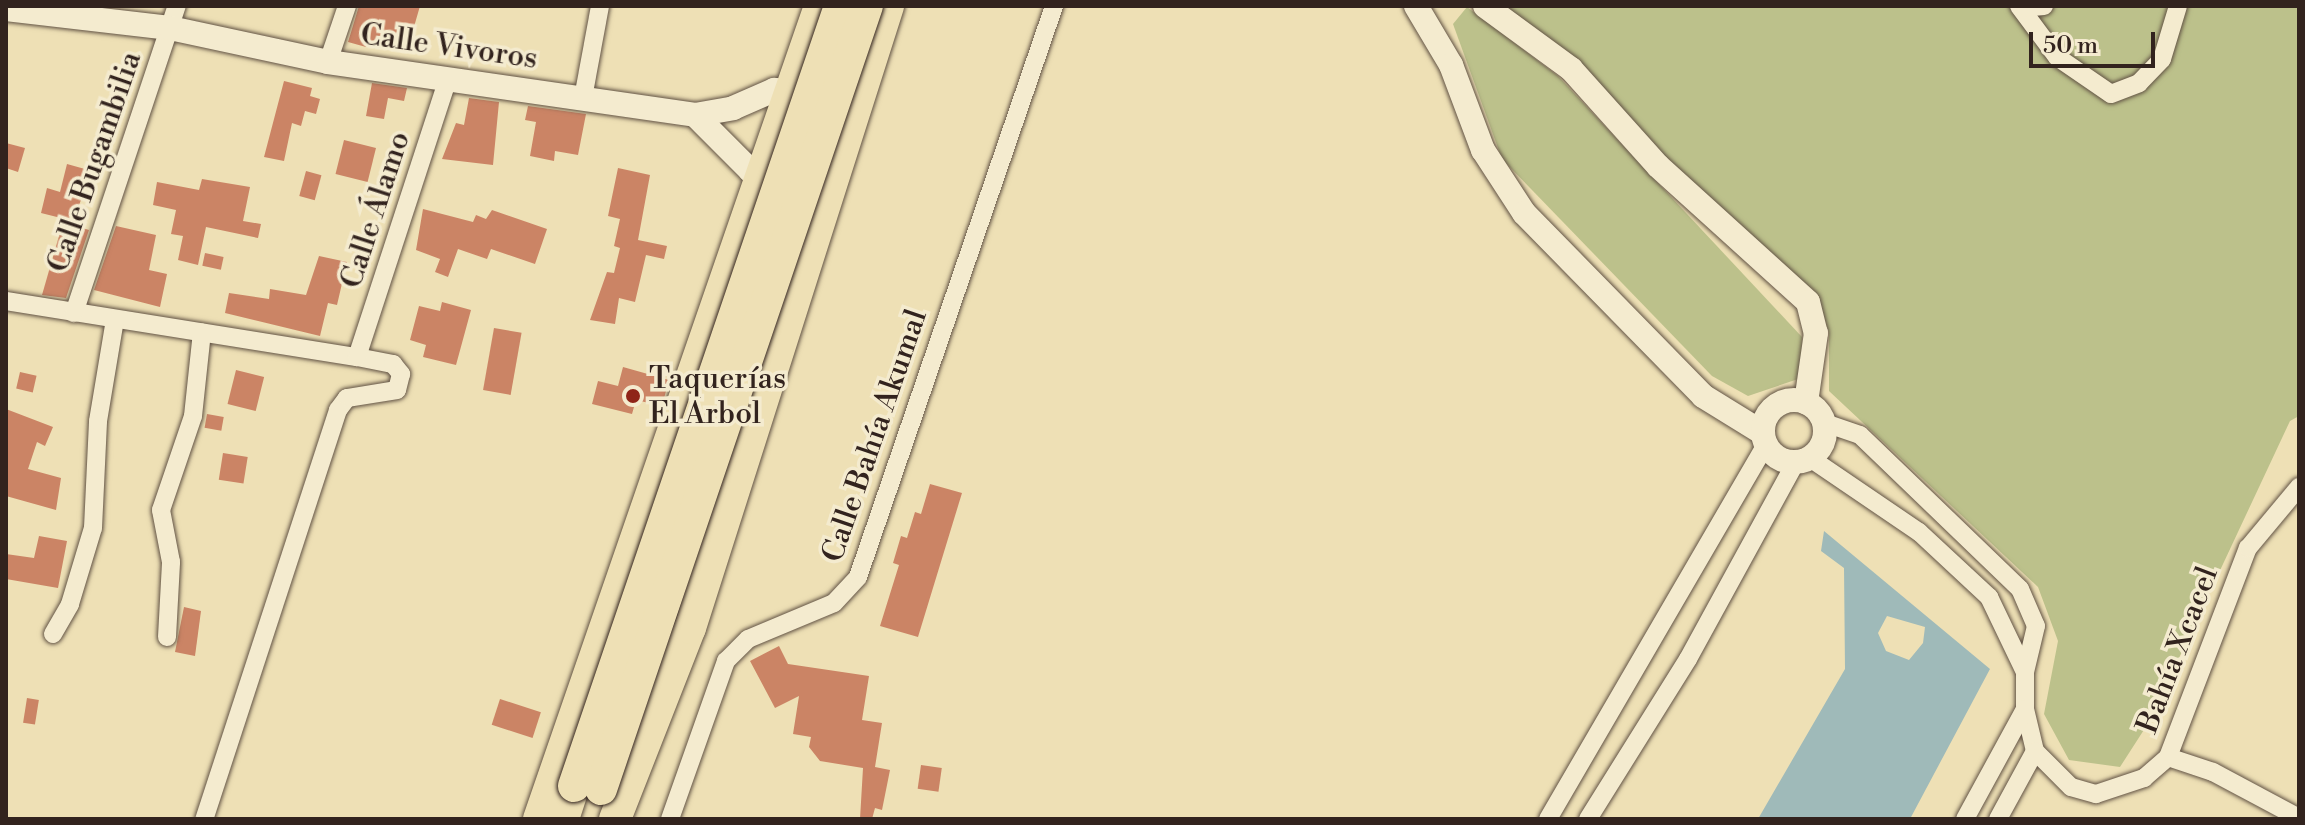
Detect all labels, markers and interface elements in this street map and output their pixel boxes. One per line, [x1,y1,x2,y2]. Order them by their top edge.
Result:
scale bar [2033,16,2159,66]
street label: Calle Vivoros [358,17,540,77]
text: 50 m [2043,31,2098,61]
street label: Calle Bugambilia [40,47,150,277]
street label: Calle Álamo [334,127,418,293]
street label: Calle Bahía Akumal [815,305,935,567]
place label: Taquerías El Arbol [649,361,786,432]
marker: Taquerías El Arbol [624,387,642,405]
street label: Bahía Xcacel [2130,562,2226,738]

